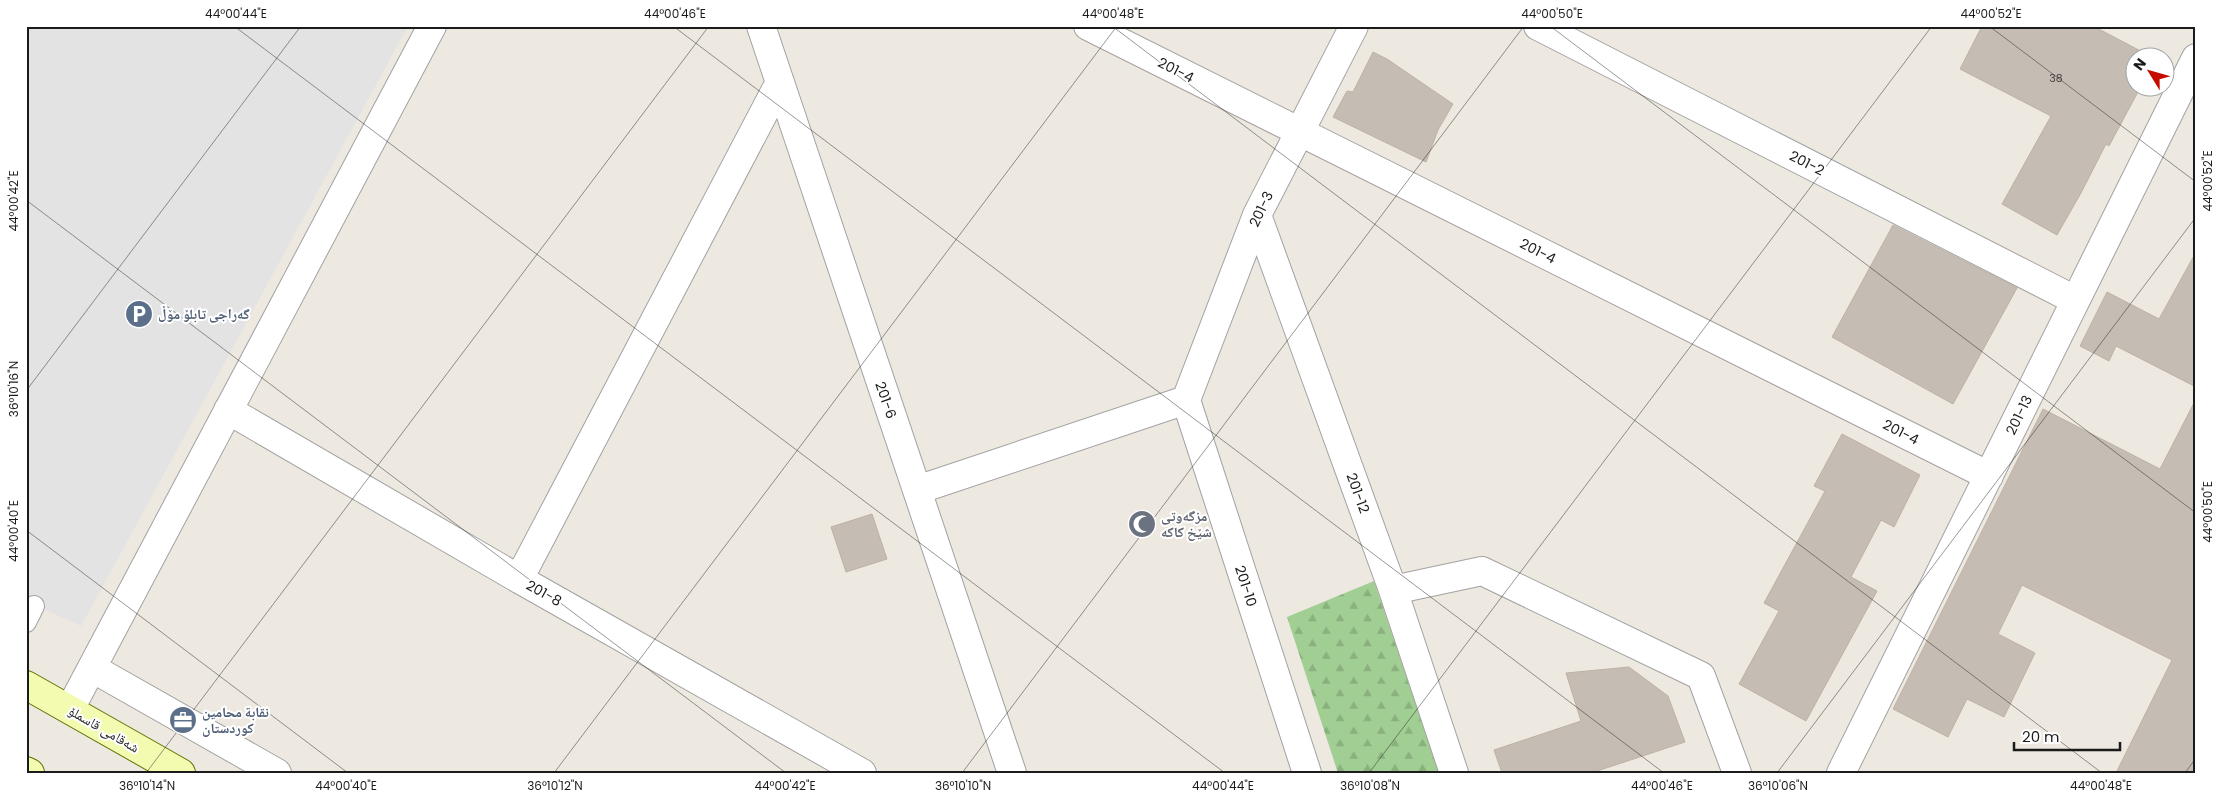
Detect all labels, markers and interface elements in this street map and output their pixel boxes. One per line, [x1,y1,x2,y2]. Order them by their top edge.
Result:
text: 44°00'44"E [205,5,267,22]
text: 44°00'46"E [644,5,706,22]
text: 44°00'48"E [1082,5,1144,22]
text: 44°00'50"E [1521,5,1583,22]
text: 44°00'52"E [1960,5,2022,22]
north arrow [2124,48,2174,98]
street label: 201-4 [1155,52,1198,88]
text: N [2128,54,2151,74]
house number: 38 [2049,70,2063,86]
street label: 201-2 [1786,146,1828,180]
text: 44°00'52"E [2199,150,2216,212]
text: 44°00'42"E [5,170,22,232]
street label: 201-3 [1244,188,1278,230]
street label: 201-4 [1517,233,1560,269]
parking icon: گەراجی تابلۆ مۆڵ [124,299,154,329]
place label: گەراجی تابلۆ مۆڵ [158,304,250,324]
text: 36°10'16"N [5,361,22,417]
street label: 201-6 [870,379,902,421]
street label: 201-13 [2001,392,2037,438]
street label: 201-4 [1880,414,1923,450]
street label: 201-12 [1341,470,1375,516]
text: 44°00'50"E [2199,481,2216,543]
text: 44°00'40"E [5,500,22,562]
place label: مزگه‌وتی شێخ كاكه [1161,506,1212,542]
mosque icon: مزگه‌وتی شێخ كاكه [1127,509,1157,539]
street label: 201-10 [1230,563,1262,609]
street label: 201-8 [523,575,566,611]
street label: شەقامی قاسملۆ [65,701,143,757]
place label: نقابة محامين كوردستان [202,702,269,738]
office icon: نقابة محامين كوردستان [168,705,198,735]
scale bar [2014,719,2121,751]
text: 20 m [2022,726,2060,747]
text: 36°10'14"N [119,777,175,794]
text: 44°00'40"E [315,777,377,794]
text: 36°10'12"N [527,777,583,794]
text: 44°00'42"E [754,777,816,794]
text: 36°10'10"N [935,777,991,794]
text: 44°00'44"E [1192,777,1254,794]
text: 36°10'08"N [1340,777,1400,794]
text: 44°00'46"E [1631,777,1693,794]
text: 36°10'06"N [1748,777,1808,794]
text: 44°00'48"E [2070,777,2132,794]

